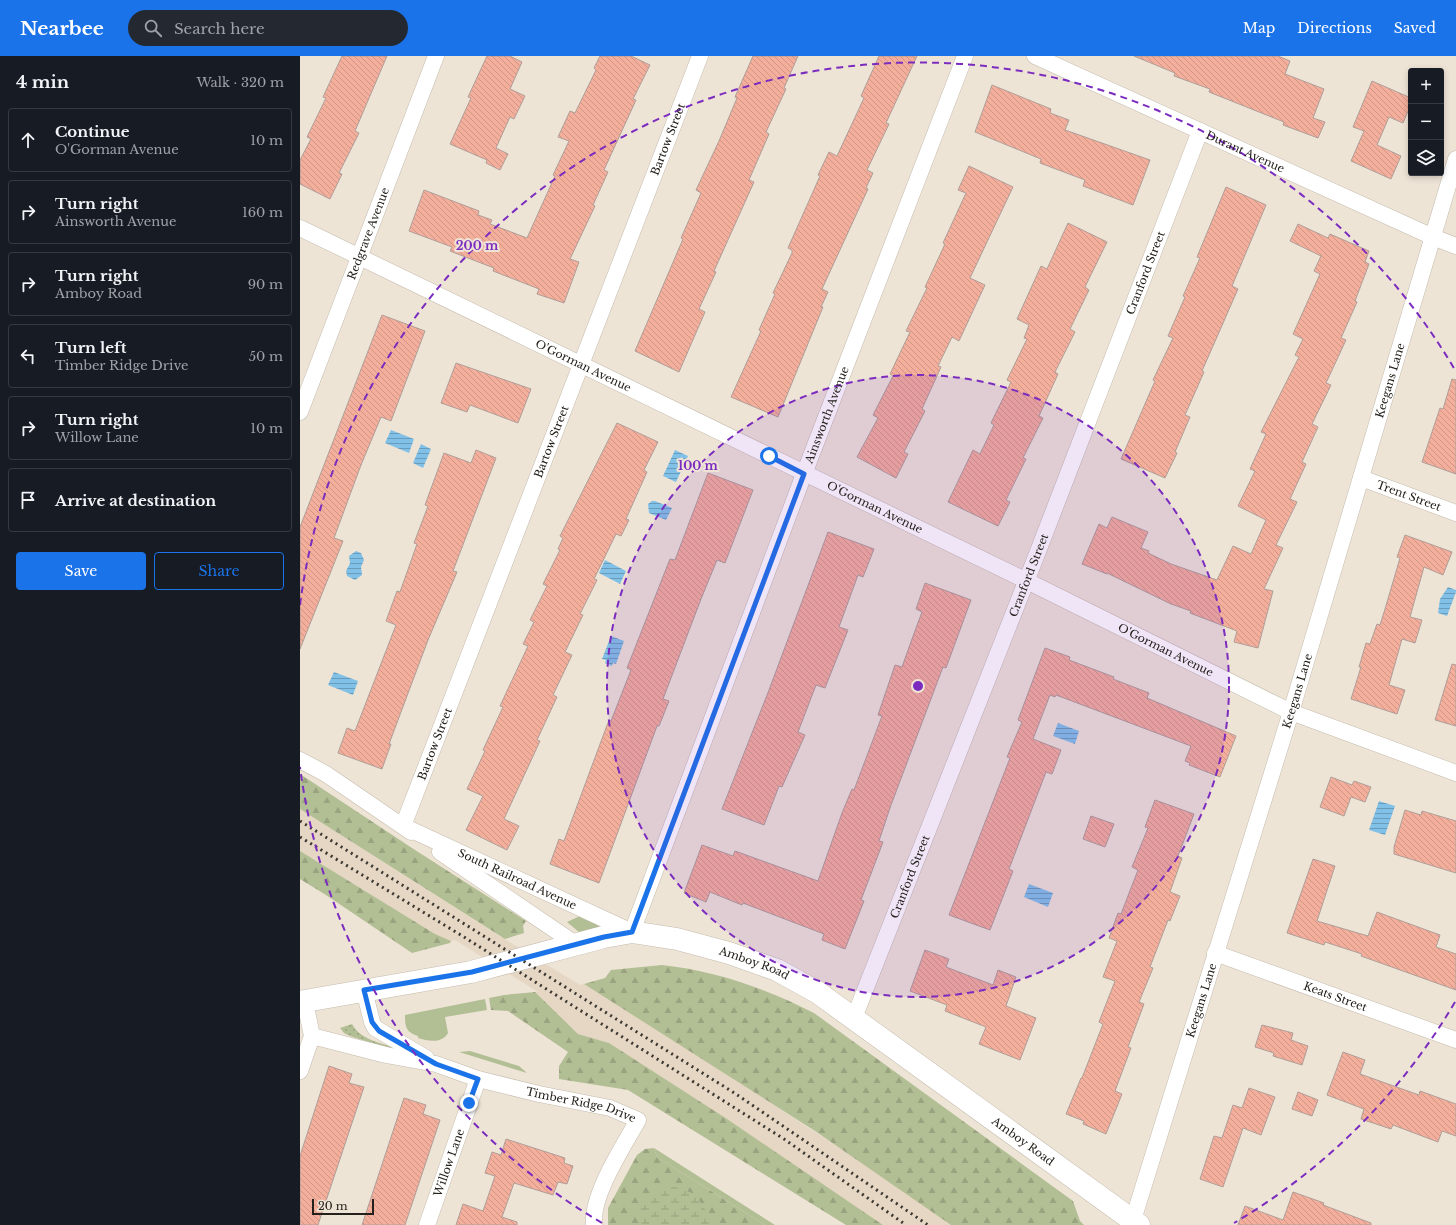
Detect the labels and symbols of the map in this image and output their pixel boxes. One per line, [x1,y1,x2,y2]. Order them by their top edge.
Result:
street label: Bartow Street [648,100,688,177]
street label: Durant Avenue [1204,128,1287,176]
street label: Redgrave Avenue [344,186,392,282]
street label: Cranford Street [1123,228,1168,317]
text: 200 m [456,238,499,253]
street label: O'Gorman Avenue [533,336,634,395]
street label: Keegans Lane [1372,341,1408,420]
street label: Ainsworth Avenue [801,364,852,466]
street label: Bartow Street [531,403,572,480]
route start [760,447,778,465]
text: 100 m [678,458,719,473]
street label: Trent Street [1375,477,1444,514]
street label: O'Gorman Avenue [825,478,925,536]
street label: Cranford Street [1006,531,1052,619]
street label: O'Gorman Avenue [1116,620,1216,679]
street label: Keegans Lane [1279,652,1315,730]
centre of rings [911,679,925,693]
street label: Bartow Street [414,705,455,782]
street label: Cranford Street [887,832,933,920]
street label: South Railroad Avenue [456,845,579,912]
street label: Amboy Road [717,943,792,983]
street label: Keegans Lane [1183,961,1219,1039]
street label: Keats Street [1302,979,1370,1015]
street label: Timber Ridge Drive [525,1084,638,1125]
route end [460,1094,478,1112]
street label: Amboy Road [988,1113,1058,1169]
street label: Willow Lane [430,1127,467,1199]
scale bar [312,1197,374,1216]

